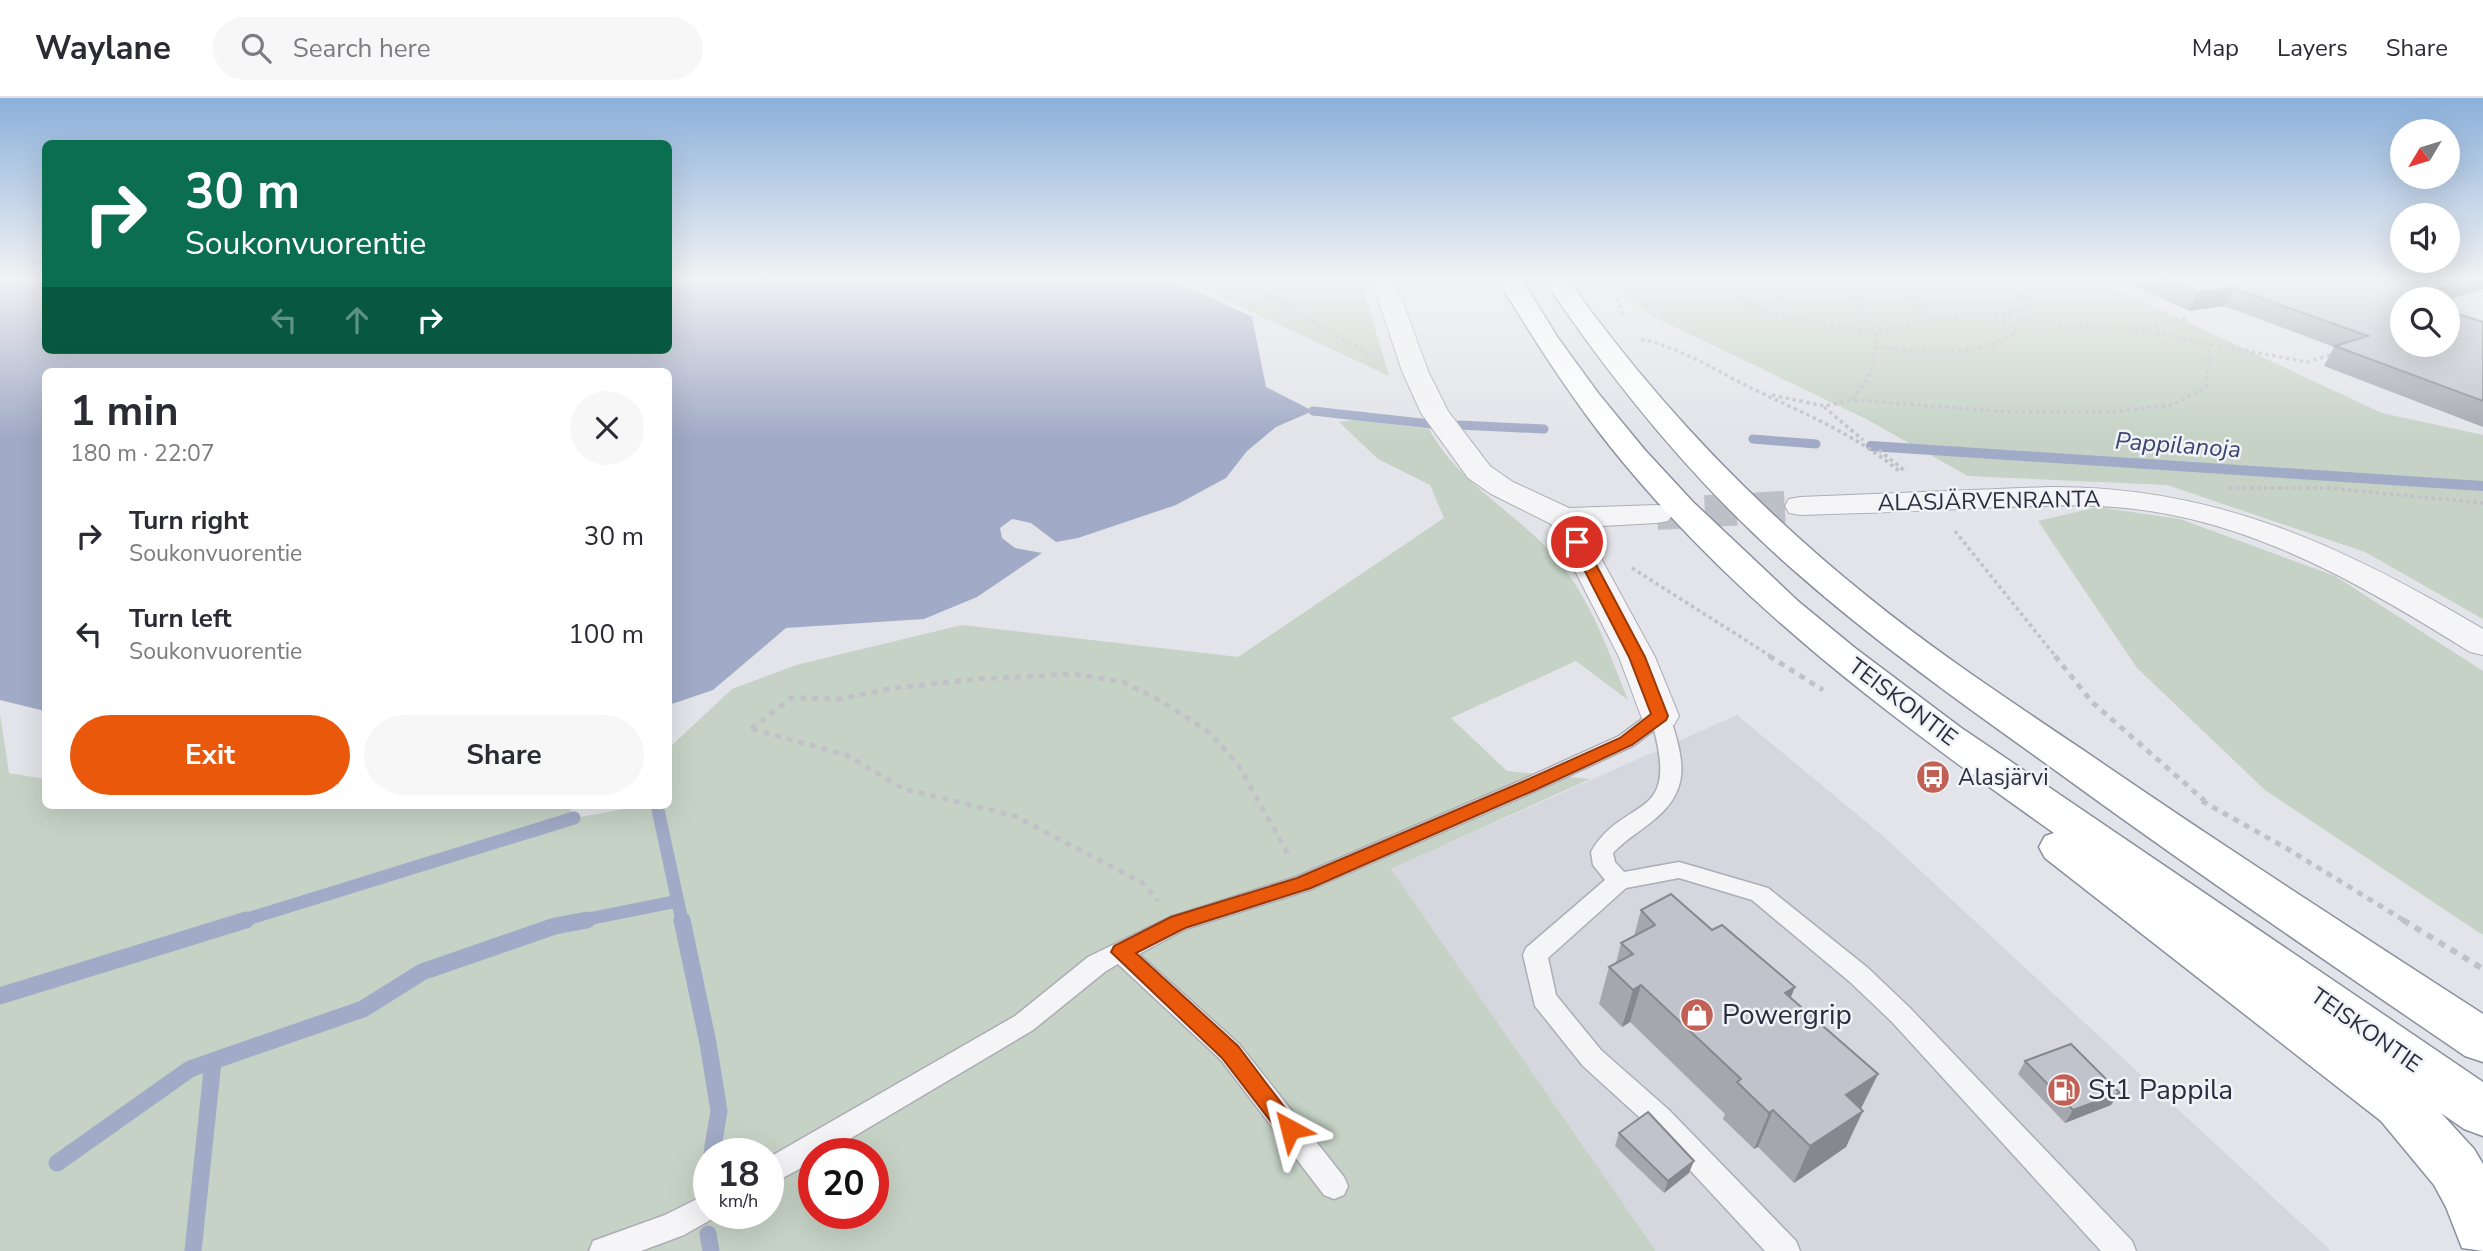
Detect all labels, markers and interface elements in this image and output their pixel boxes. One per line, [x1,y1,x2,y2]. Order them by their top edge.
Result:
search box [213,17,703,80]
text: Waylane [35,26,171,71]
icon: search [237,29,275,67]
text: Search here [293,31,431,66]
text: Map [2192,32,2239,64]
text: Layers [2277,32,2348,64]
text: Share [2386,32,2448,64]
north arrow [2390,119,2460,189]
map controls [2390,119,2460,357]
text: 30 m [185,158,300,225]
icon: right [70,168,161,259]
button: sound [2390,203,2460,273]
text: Soukonvuorentie [185,222,426,265]
button: search [2390,287,2460,357]
icon: left [265,301,303,339]
icon: ahead [338,301,376,339]
icon: right [411,301,449,339]
text: 1 min [70,383,179,440]
button: close [570,391,644,465]
water label: Pappilanoja [2114,425,2242,465]
text: 180 m · 22:07 [70,438,215,469]
street label: ALASJÄRVENRANTA [1877,484,2101,518]
text: Turn right [129,503,248,538]
pin [1547,512,1607,572]
icon: right [70,517,108,555]
text: 30 m [584,519,644,554]
icon: arrive [1558,523,1596,561]
text: Soukonvuorentie [129,538,302,569]
text: Turn left [129,601,232,636]
icon: left [70,615,108,653]
text: 100 m [568,617,644,652]
text: Soukonvuorentie [129,636,302,667]
street label: TEISKONTIE [1842,651,1964,753]
button: Exit [70,715,350,795]
button: Share [364,715,644,795]
bus stop icon: Alasjärvi [1914,758,1952,796]
place label: Alasjärvi [1958,762,2049,793]
street label: TEISKONTIE [2304,980,2428,1080]
shop icon: Powergrip [1678,996,1716,1034]
place label: Powergrip [1722,996,1852,1034]
fuel station icon: St1 Pappila [2045,1071,2083,1109]
place label: St1 Pappila [2088,1071,2233,1109]
position arrow [1253,1092,1327,1166]
speed limit sign: 20 [798,1138,889,1229]
text: 18 [717,1151,760,1198]
text: km/h [719,1189,758,1213]

